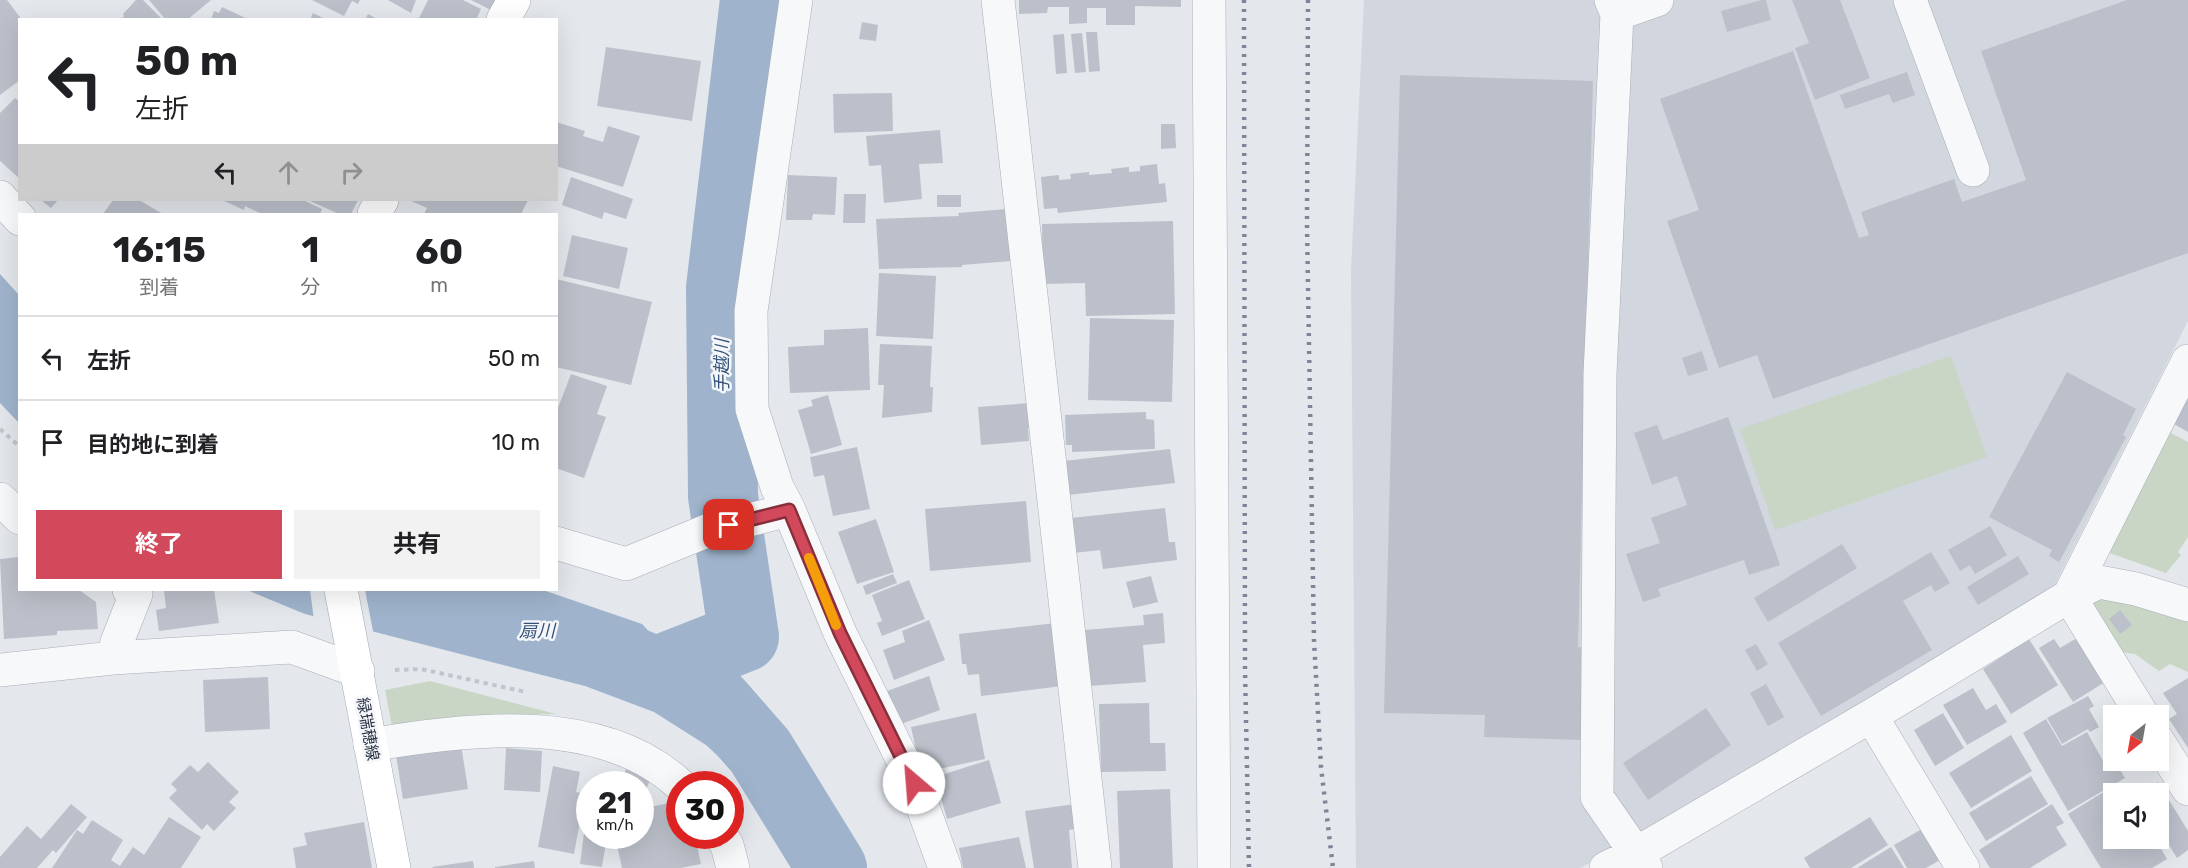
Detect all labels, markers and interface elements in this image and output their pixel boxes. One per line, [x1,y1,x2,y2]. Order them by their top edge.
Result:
text: 50 m [135,36,238,86]
icon: left [36,42,114,120]
text: 左折 [135,93,189,125]
icon: left [209,156,242,189]
icon: ahead [272,156,305,189]
icon: right [335,156,368,189]
text: 16:15 [113,228,206,271]
text: 1 [302,228,319,271]
text: 60 [415,230,463,273]
text: m [430,273,448,297]
text: 到着 [139,275,179,299]
text: 分 [301,275,321,299]
water label: 手越川 [711,337,733,393]
icon: left [36,342,69,375]
text: 50 m [488,345,540,372]
text: 左折 [87,347,131,374]
icon: arrive [36,426,69,459]
text: 10 m [492,429,540,456]
text: 目的地に到着 [87,431,219,458]
pin [703,499,754,550]
icon: arrive [712,508,745,541]
button: 終了 [36,510,282,579]
button: 共有 [294,510,540,579]
water label: 扇川 [519,620,557,642]
street label: 緑瑞穂線 [353,696,383,762]
north arrow [2103,705,2169,771]
map controls [2103,705,2169,849]
position arrow [882,751,946,815]
speed limit sign: 30 [666,771,744,849]
button: sound [2103,783,2169,849]
text: 21 [598,785,632,821]
text: km/h [596,816,634,834]

